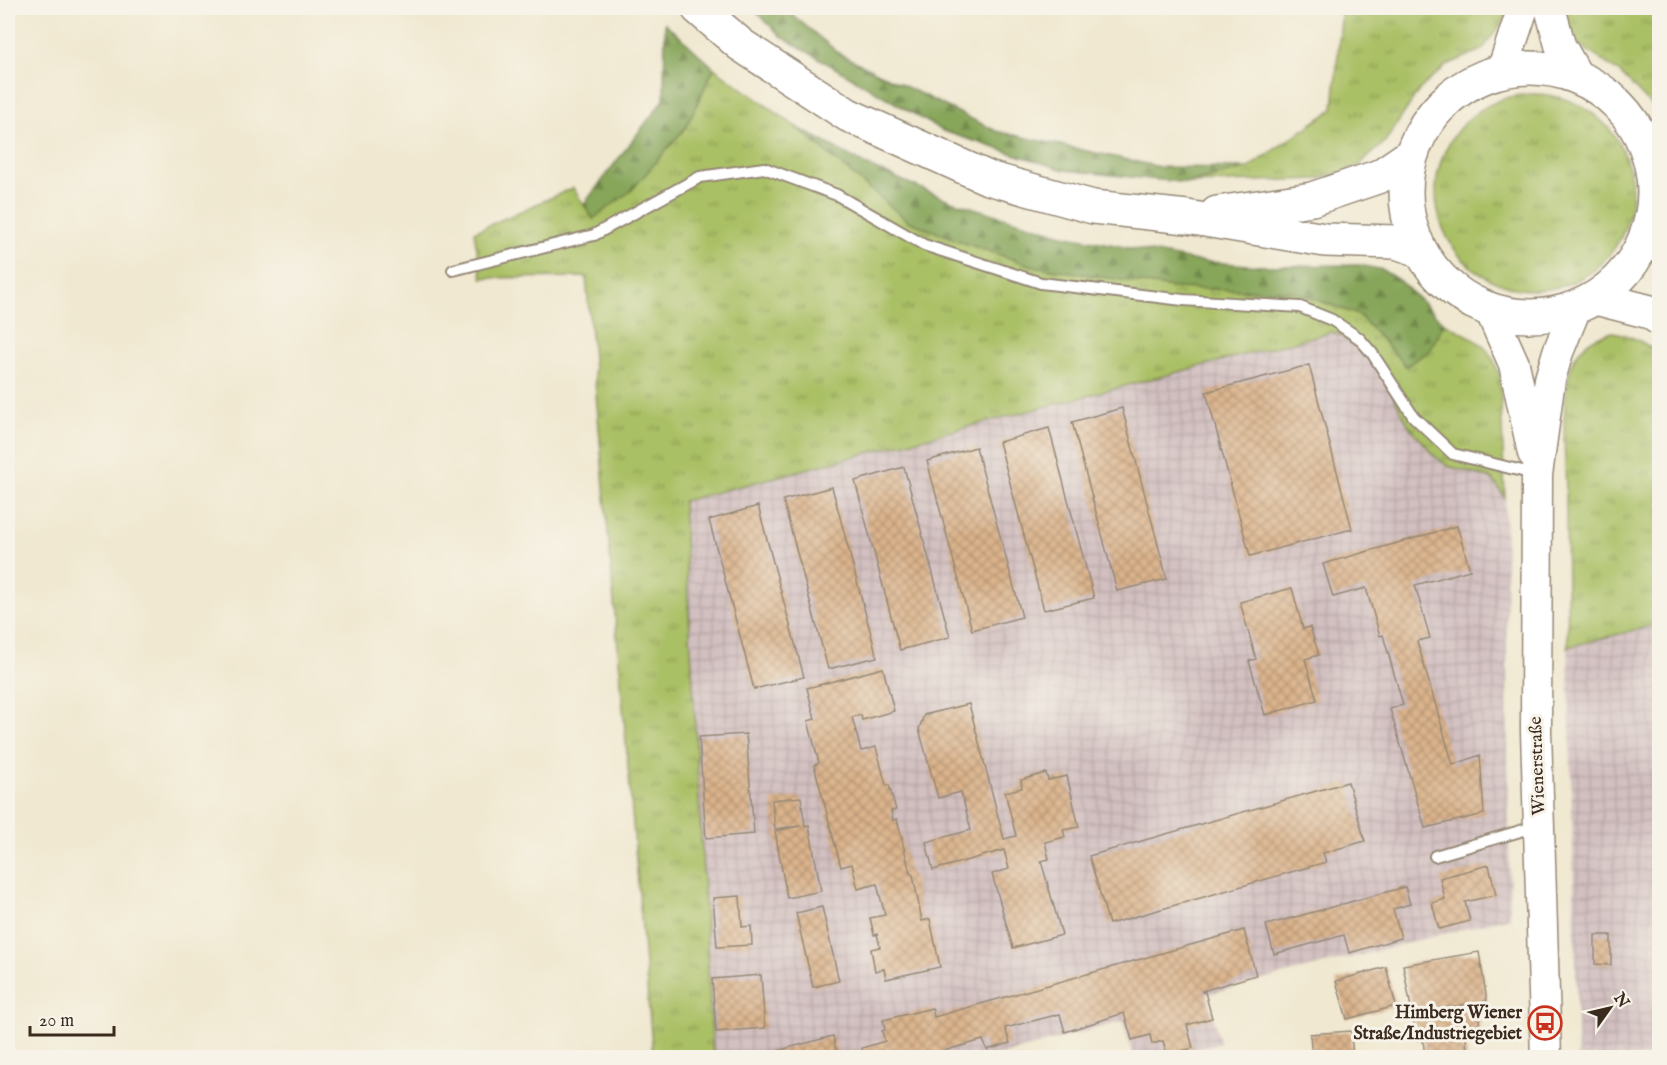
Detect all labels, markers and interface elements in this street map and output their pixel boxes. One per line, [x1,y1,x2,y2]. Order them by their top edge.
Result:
street label: Wienerstraße [1525,716,1551,816]
north arrow [1580,978,1640,1038]
text: N [1608,989,1633,1012]
scale bar [30,999,114,1037]
place label: Himberg Wiener Straße/Industriegebiet [1353,1002,1523,1046]
bus stop icon: Himberg Wiener Straße/Industriegebiet [1527,1005,1563,1041]
text: 20 m [39,1010,74,1033]

